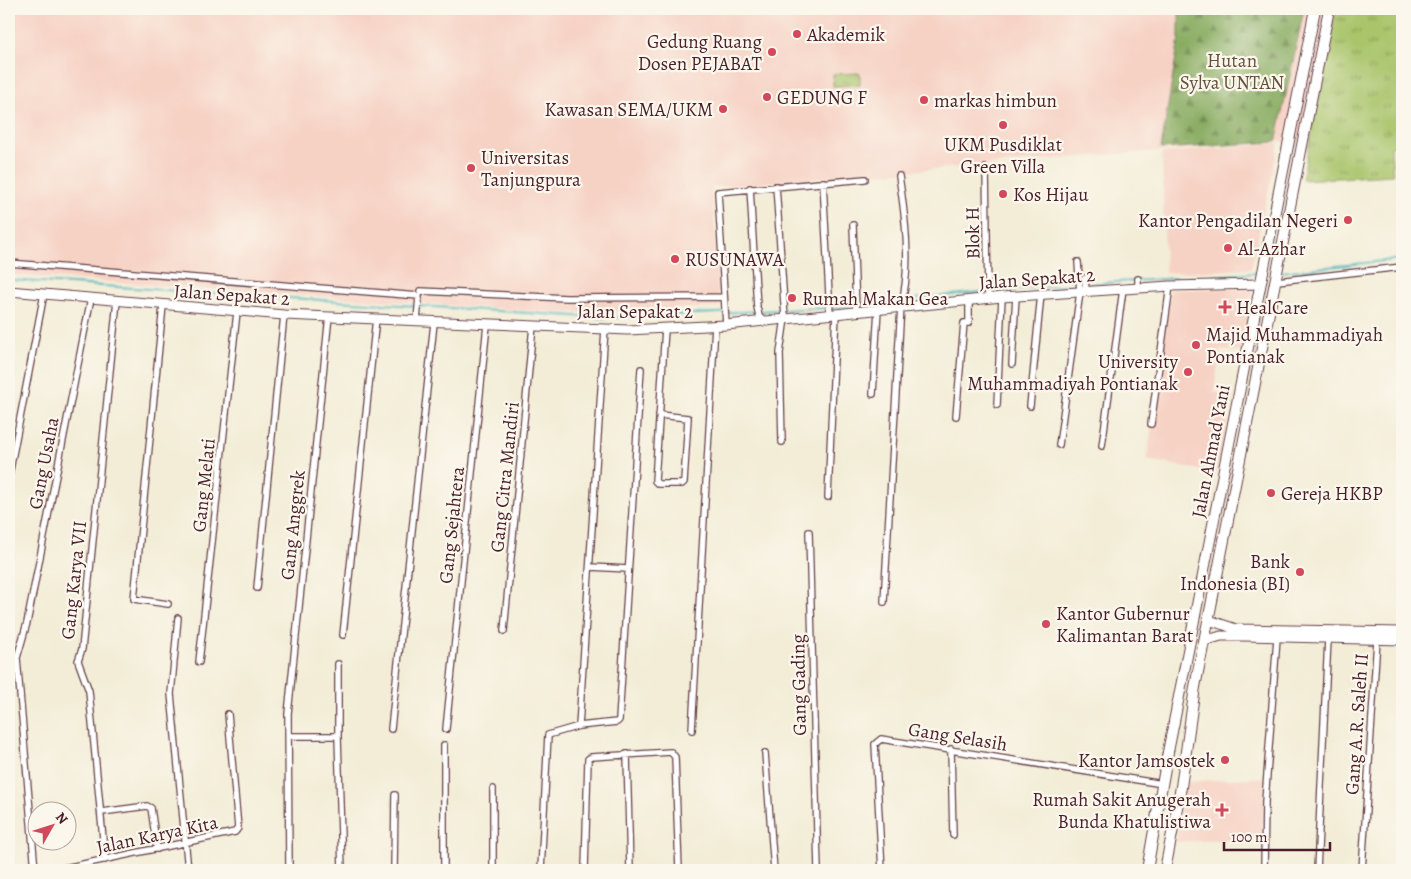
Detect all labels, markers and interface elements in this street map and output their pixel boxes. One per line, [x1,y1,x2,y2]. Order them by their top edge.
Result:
place label: Akademik [806,22,886,48]
marker: Akademik [791,28,803,40]
place label: Gedung Ruang Dosen PEJABAT [638,29,763,77]
marker: Gedung Ruang Dosen PEJABAT [766,46,778,58]
park label: Hutan Sylva UNTAN [1180,48,1285,96]
place label: GEDUNG F [777,85,867,111]
place label: markas himbun [934,88,1057,114]
marker: GEDUNG F [761,91,773,103]
marker: markas himbun [918,94,930,106]
place label: Kawasan SEMA/UKM [544,97,713,123]
marker: Kawasan SEMA/UKM [717,103,729,115]
marker: UKM Pusdiklat Green Villa [997,119,1009,131]
place label: UKM Pusdiklat Green Villa [944,132,1062,180]
place label: Universitas Tanjungpura [481,145,581,193]
marker: Universitas Tanjungpura [465,162,477,174]
place label: Kos Hijau [1013,182,1089,208]
marker: Kos Hijau [997,188,1009,200]
street label: Blok H [960,206,986,260]
place label: Kantor Pengadilan Negeri [1138,208,1338,234]
marker: Kantor Pengadilan Negeri [1342,214,1354,226]
place label: Al-Azhar [1237,236,1306,262]
marker: Al-Azhar [1222,242,1234,254]
place label: RUSUNAWA [685,247,785,273]
marker: RUSUNAWA [669,253,681,265]
street label: Jalan Sepakat 2 [978,262,1096,296]
street label: Jalan Sepakat 2 [173,278,291,312]
place label: Rumah Makan Gea [802,286,949,312]
marker: Rumah Makan Gea [786,292,798,304]
place label: HealCare [1236,295,1308,321]
street label: Jalan Sepakat 2 [577,299,693,325]
marker: HealCare [1218,300,1232,314]
place label: Majid Muhammadiyah Pontianak [1206,322,1383,370]
marker: Majid Muhammadiyah Pontianak [1190,339,1202,351]
place label: University Muhammadiyah Pontianak [967,349,1179,397]
marker: University Muhammadiyah Pontianak [1182,366,1194,378]
street label: Jalan Ahmad Yani [1185,382,1237,520]
street label: Gang Citra Mandiri [484,401,526,554]
street label: Gang Usaha [22,415,66,512]
street label: Gang Melati [186,437,222,533]
street label: Gang Sejahtera [433,465,471,585]
street label: Gang Anggrek [274,468,312,581]
place label: Gereja HKBP [1281,481,1383,507]
marker: Gereja HKBP [1265,487,1277,499]
street label: Gang Karya VII [55,519,93,641]
place label: Bank Indonesia (BI) [1180,549,1291,597]
marker: Bank Indonesia (BI) [1294,566,1306,578]
place label: Kantor Gubernur Kalimantan Barat [1056,601,1193,649]
marker: Kantor Gubernur Kalimantan Barat [1040,618,1052,630]
street label: Gang Gading [785,633,813,736]
street label: Gang A.R. Saleh II [1339,652,1375,796]
street label: Gang Selasih [906,716,1009,758]
place label: Kantor Jamsostek [1078,748,1216,774]
marker: Kantor Jamsostek [1219,754,1231,766]
place label: Rumah Sakit Anugerah Bunda Khatulistiwa [1032,787,1211,835]
north arrow [28,802,78,852]
marker: Rumah Sakit Anugerah Bunda Khatulistiwa [1215,803,1229,817]
text: N [51,808,72,828]
street label: Jalan Karya Kita [94,809,220,861]
scale bar [1224,819,1330,851]
text: 100 m [1231,827,1268,847]

